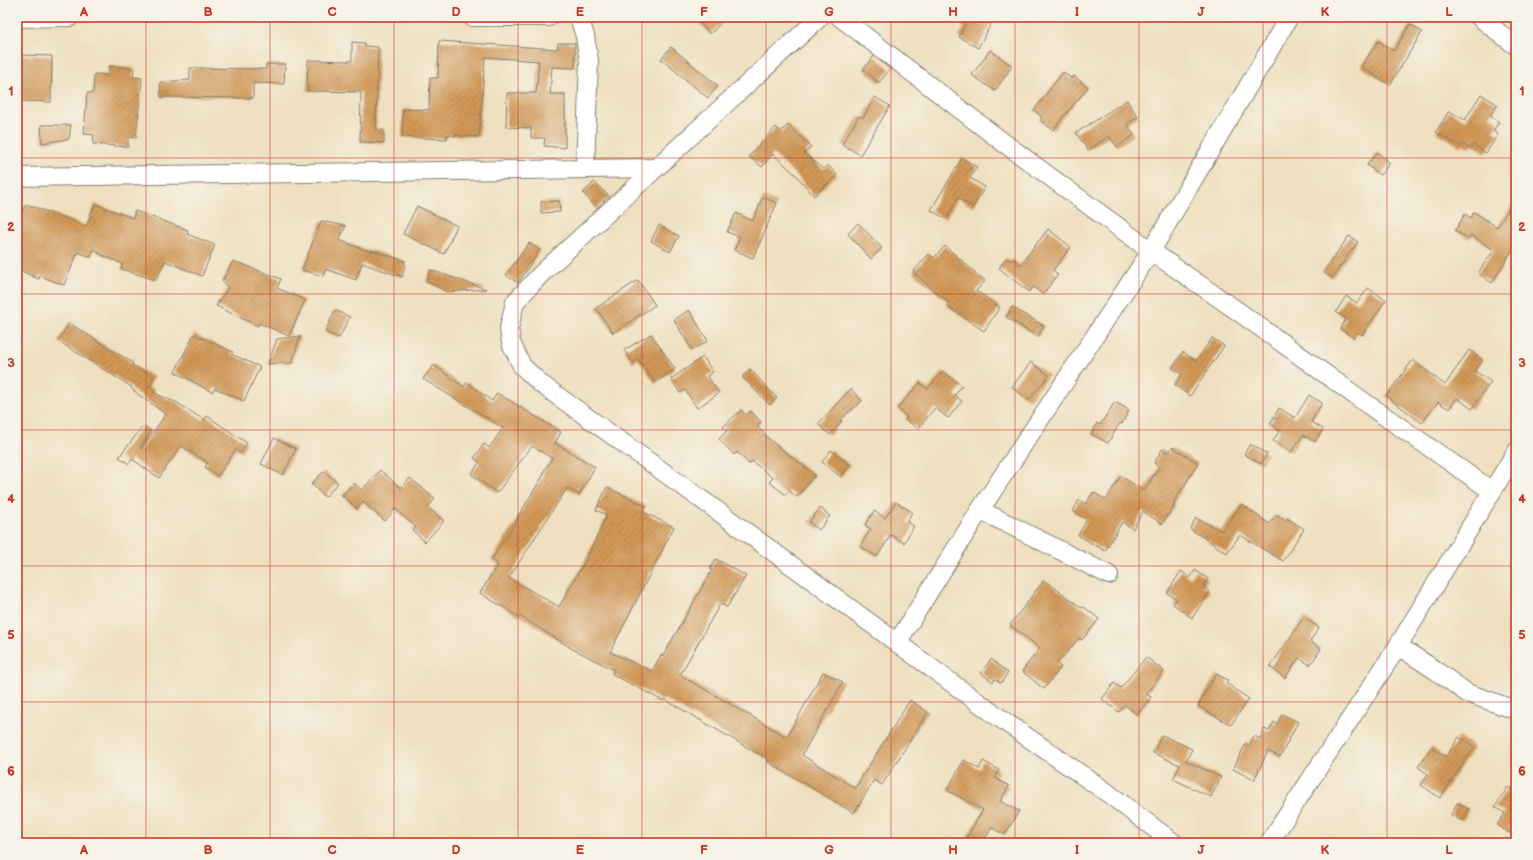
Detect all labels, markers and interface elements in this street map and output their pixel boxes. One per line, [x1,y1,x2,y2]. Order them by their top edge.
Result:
text: A [79,4,88,20]
text: B [203,4,213,20]
text: C [327,4,337,20]
text: D [451,4,461,20]
text: E [576,4,585,20]
text: F [700,4,708,20]
text: G [824,4,834,20]
text: H [948,4,958,20]
text: I [1075,4,1079,20]
text: J [1197,4,1205,20]
text: K [1321,4,1330,20]
text: L [1445,4,1453,20]
text: 1 [8,83,14,99]
text: 1 [1519,83,1525,99]
text: 2 [7,219,15,235]
text: 2 [1518,219,1526,235]
text: 3 [7,355,15,371]
text: 3 [1518,355,1526,371]
text: 4 [7,491,15,507]
text: 4 [1518,491,1526,507]
text: 5 [7,627,15,643]
text: 5 [1518,627,1526,643]
text: 6 [7,763,15,779]
text: 6 [1518,763,1526,779]
text: A [79,842,88,858]
text: B [203,842,213,858]
text: C [327,842,337,858]
text: D [451,842,461,858]
text: E [576,842,585,858]
text: F [700,842,708,858]
text: G [824,842,834,858]
text: H [948,842,958,858]
text: I [1075,842,1079,858]
text: J [1197,842,1205,858]
text: K [1321,842,1330,858]
text: L [1445,842,1453,858]

